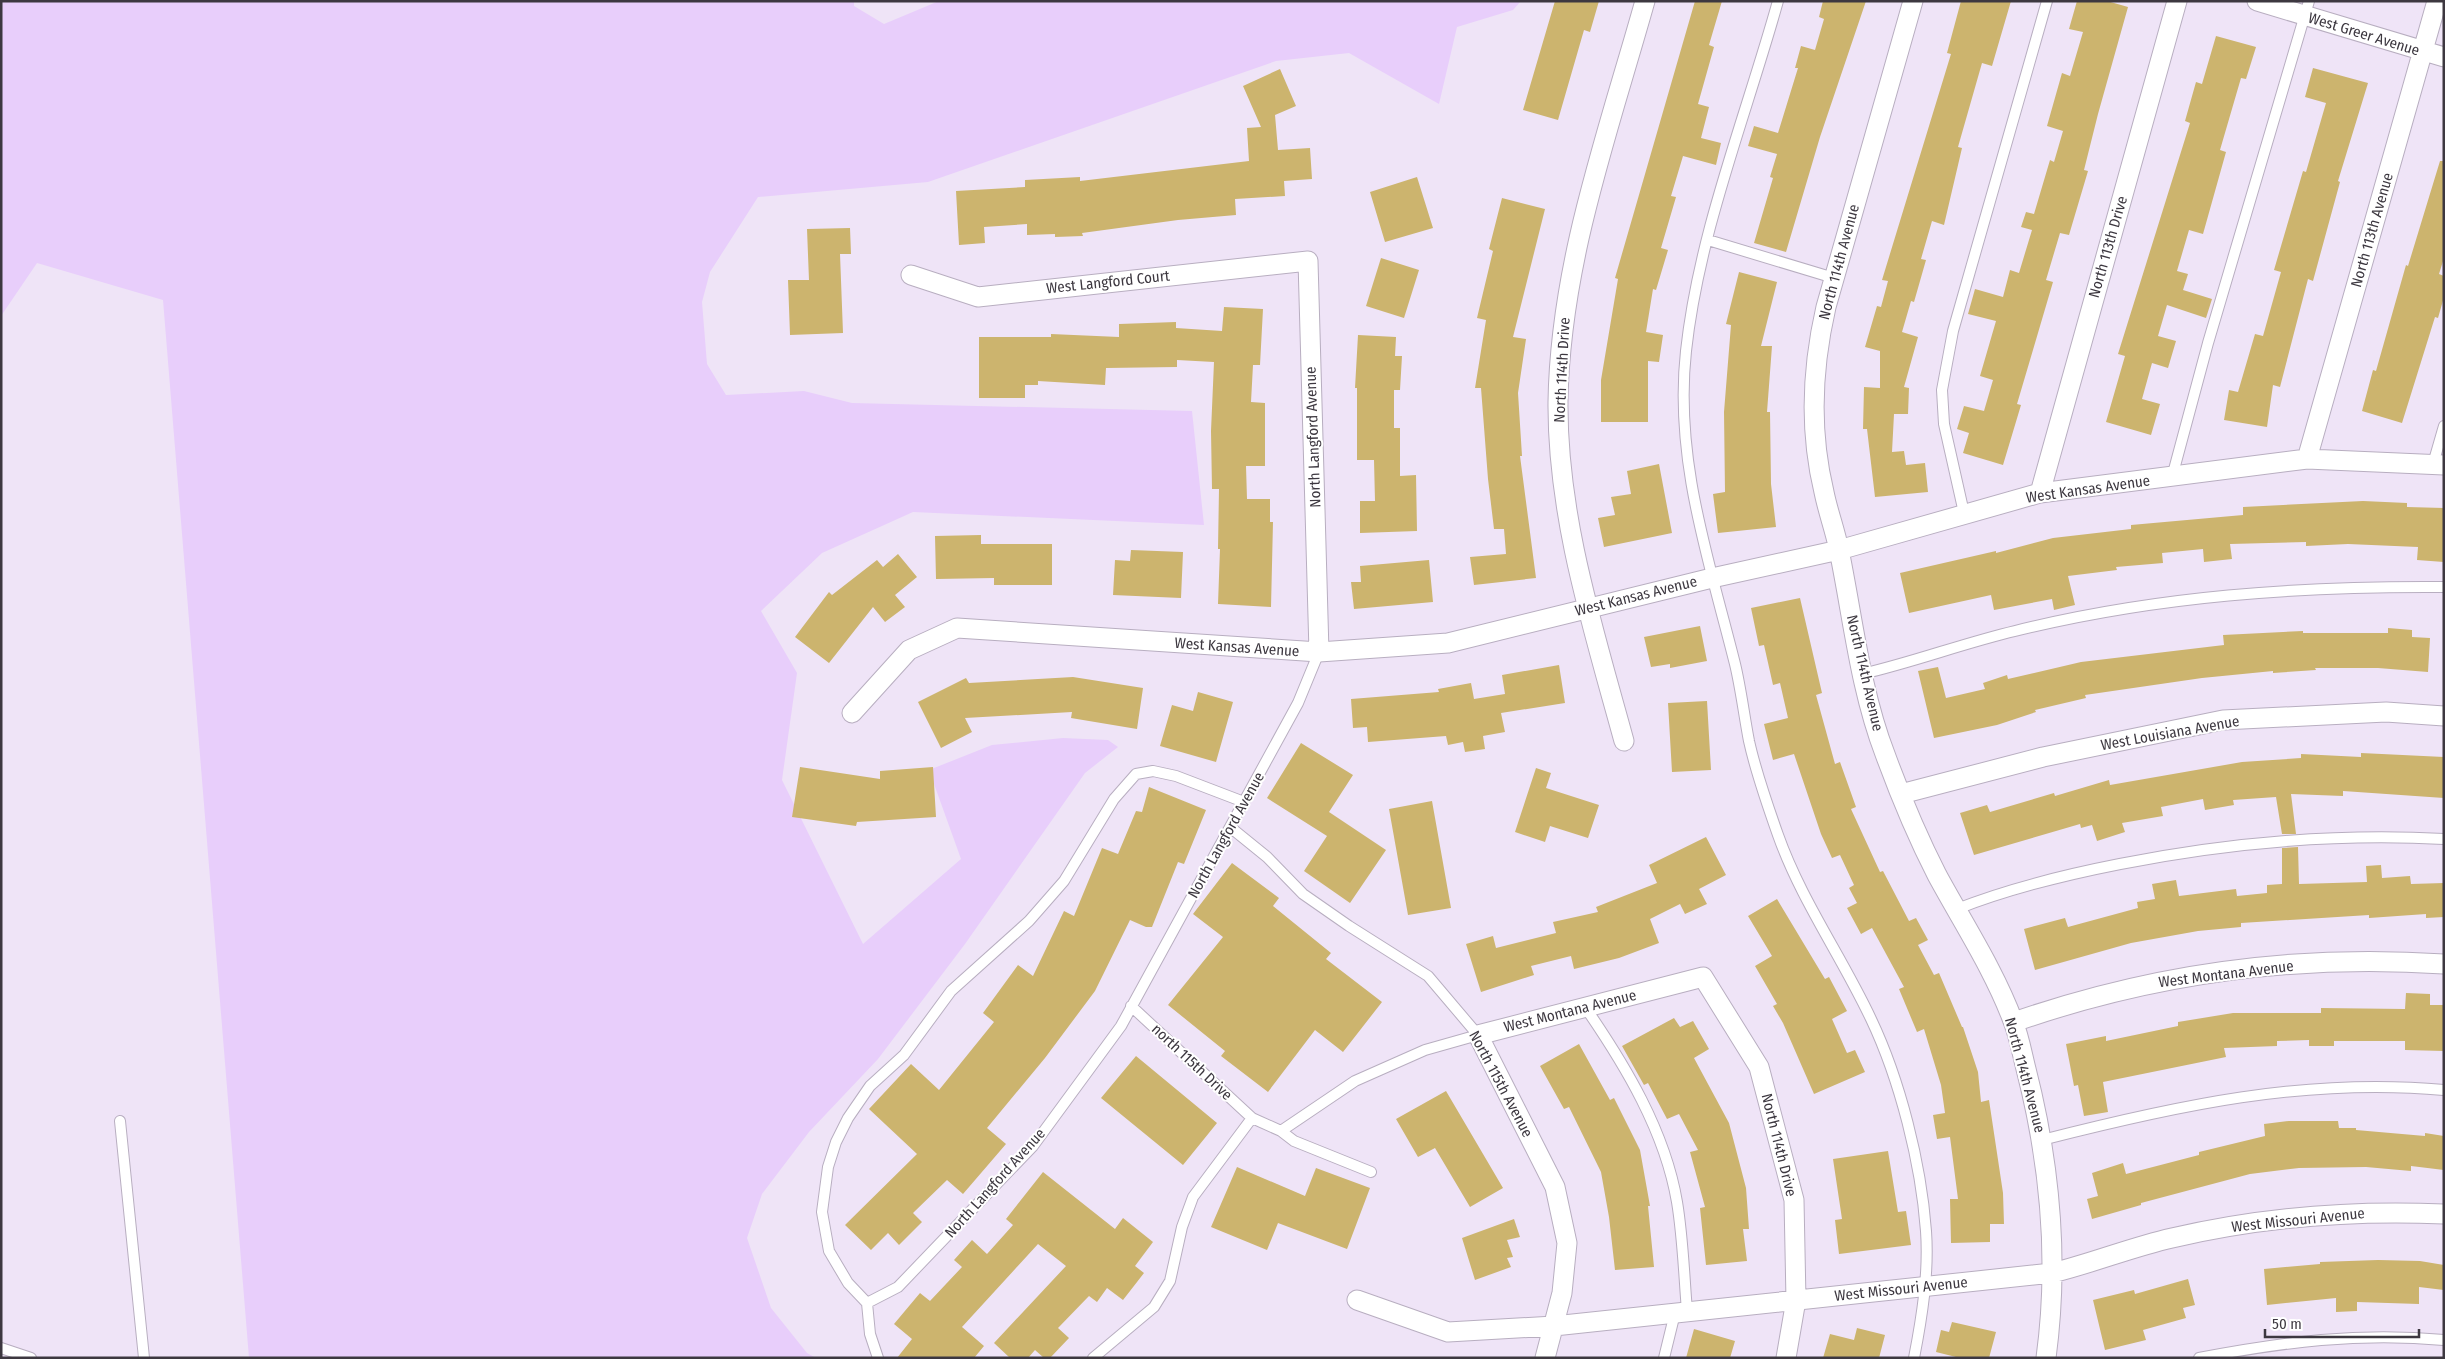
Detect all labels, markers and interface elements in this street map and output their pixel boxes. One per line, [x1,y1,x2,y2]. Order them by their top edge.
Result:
street label: West Greer Avenue [2306,9,2422,59]
street label: North 113th Avenue [2347,171,2397,289]
street label: North 113th Drive [2085,194,2131,300]
street label: North 114th Avenue [1815,202,1863,322]
street label: West Langford Court [1045,267,1171,297]
street label: North 114th Drive [1550,317,1574,423]
street label: North Langford Avenue [1302,366,1324,508]
street label: West Kansas Avenue [2025,471,2151,507]
street label: West Kansas Avenue [1573,572,1699,620]
street label: North 114th Avenue [1843,613,1887,733]
street label: West Kansas Avenue [1174,634,1300,660]
street label: West Louisiana Avenue [2099,712,2241,754]
street label: North Langford Avenue [1184,769,1268,901]
street label: West Montana Avenue [2158,957,2294,991]
street label: West Montana Avenue [1502,986,1638,1036]
street label: North 114th Avenue [2001,1015,2049,1135]
street label: north 115th Drive [1148,1020,1236,1104]
street label: North 115th Avenue [1465,1028,1537,1140]
street label: North 114th Drive [1758,1092,1800,1198]
street label: North Langford Avenue [941,1125,1049,1241]
street label: West Missouri Avenue [2231,1204,2365,1236]
street label: West Missouri Avenue [1834,1273,1968,1305]
scale bar [2265,1306,2419,1338]
text: 50 m [2272,1315,2302,1333]

